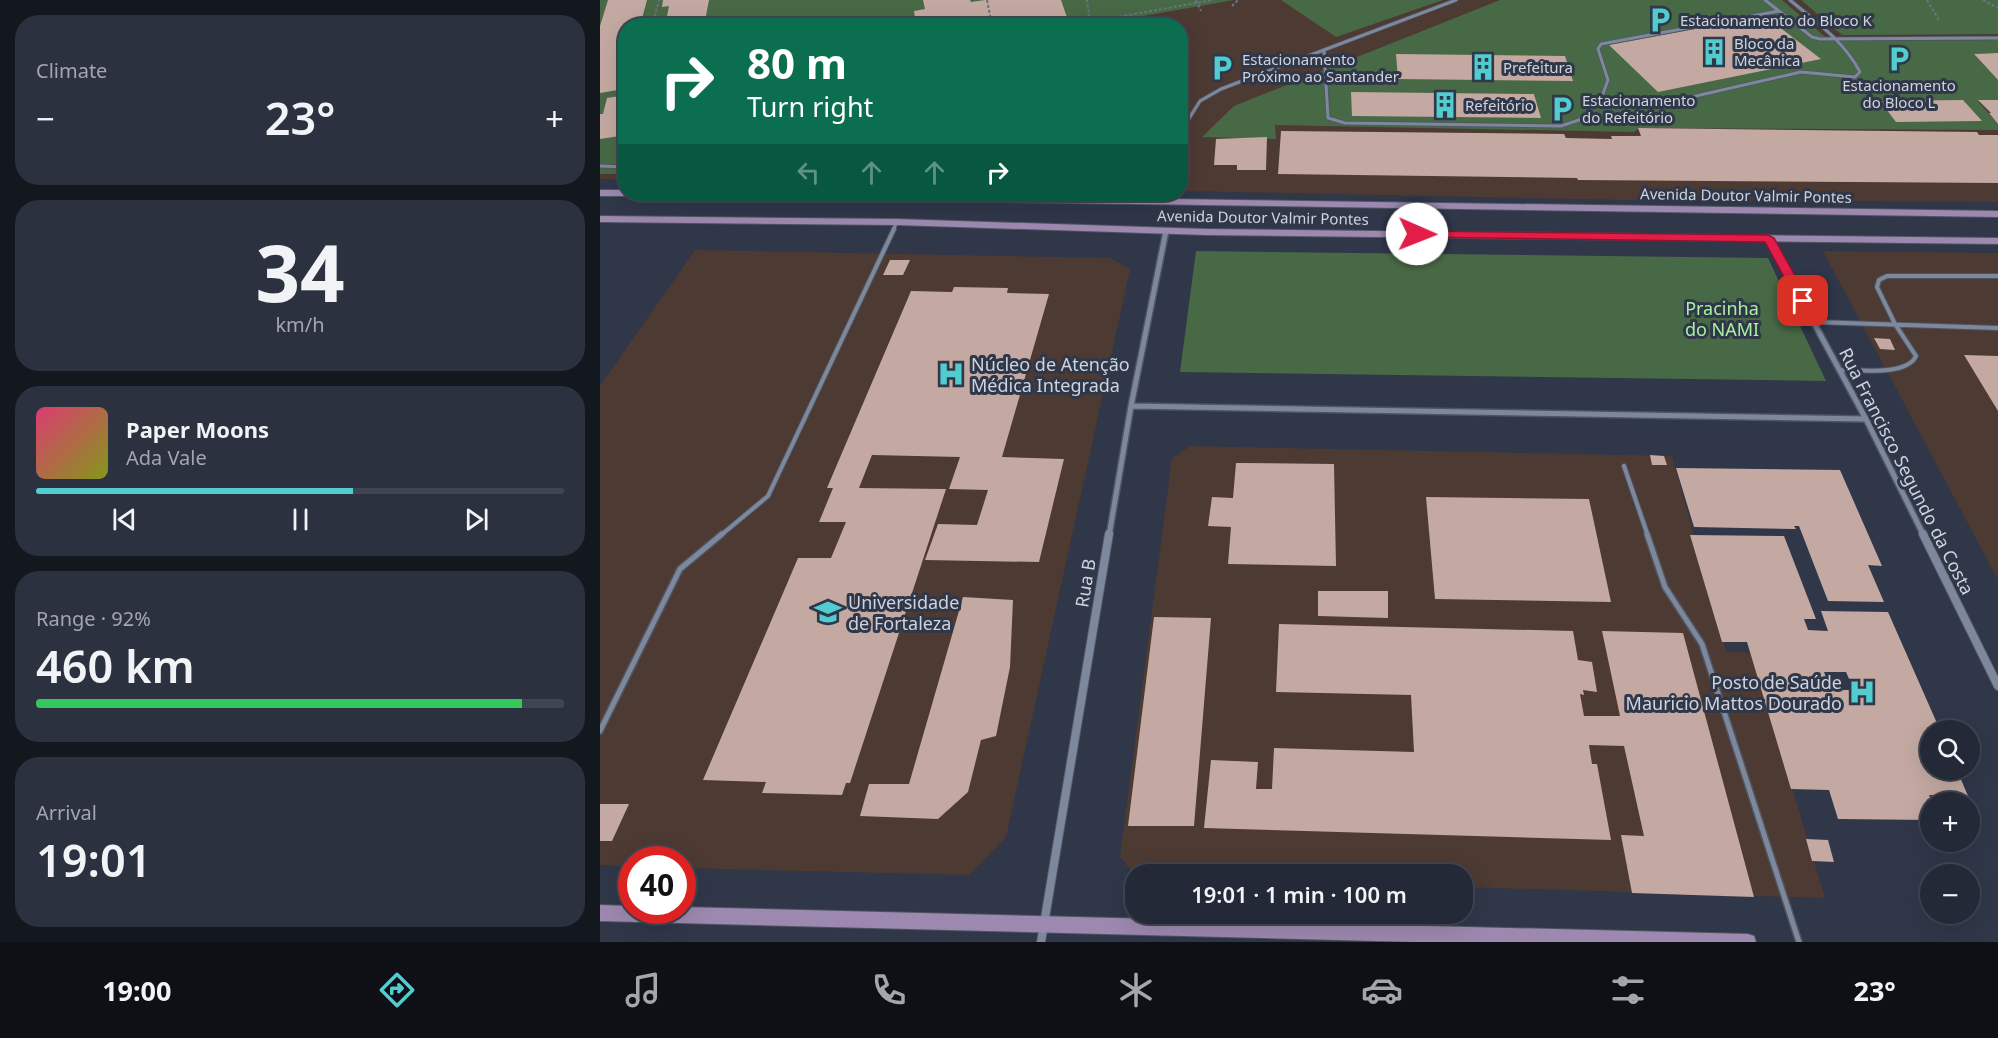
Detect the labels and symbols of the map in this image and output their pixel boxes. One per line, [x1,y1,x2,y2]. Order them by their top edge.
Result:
parking icon: Estacionamento do Bloco K [1645,5,1675,35]
place label: Estacionamento do Bloco K [1680,10,1872,30]
place label: Bloco da Mecânica [1734,33,1800,70]
building icon: Bloco da Mecânica [1699,37,1729,67]
parking icon: Estacionamento do Bloco L [1884,44,1914,74]
place label: Estacionamento Próximo ao Santander [1242,49,1399,86]
building icon: Prefeitura [1468,52,1498,82]
parking icon: Estacionamento Próximo ao Santander [1207,53,1237,83]
place label: Prefeitura [1503,57,1573,77]
place label: Estacionamento do Bloco L [1842,75,1956,112]
building icon: Refeitório [1430,90,1460,120]
place label: Estacionamento do Refeitório [1582,90,1695,127]
parking icon: Estacionamento do Refeitório [1547,94,1577,124]
place label: Refeitório [1465,95,1534,115]
street label: Avenida Doutor Valmir Pontes [1640,183,1852,207]
position arrow [1385,202,1449,266]
street label: Avenida Doutor Valmir Pontes [1157,205,1369,229]
pin [1777,275,1828,326]
park label: Pracinha do NAMI [1685,296,1759,341]
street label: Rua Francisco Segundo da Costa [1834,343,1980,599]
place label: Núcleo de Atenção Médica Integrada [971,352,1130,397]
hospital icon: Núcleo de Atenção Médica Integrada [936,359,966,389]
street label: Rua B [1069,557,1101,609]
place label: Universidade de Fortaleza [848,590,959,635]
school or university icon: Universidade de Fortaleza [813,597,843,627]
place label: Posto de Saúde Mauricio Mattos Dourado [1626,670,1842,715]
hospital icon: Posto de Saúde Mauricio Mattos Dourado [1847,677,1877,707]
speed limit sign: 40 [618,846,696,924]

